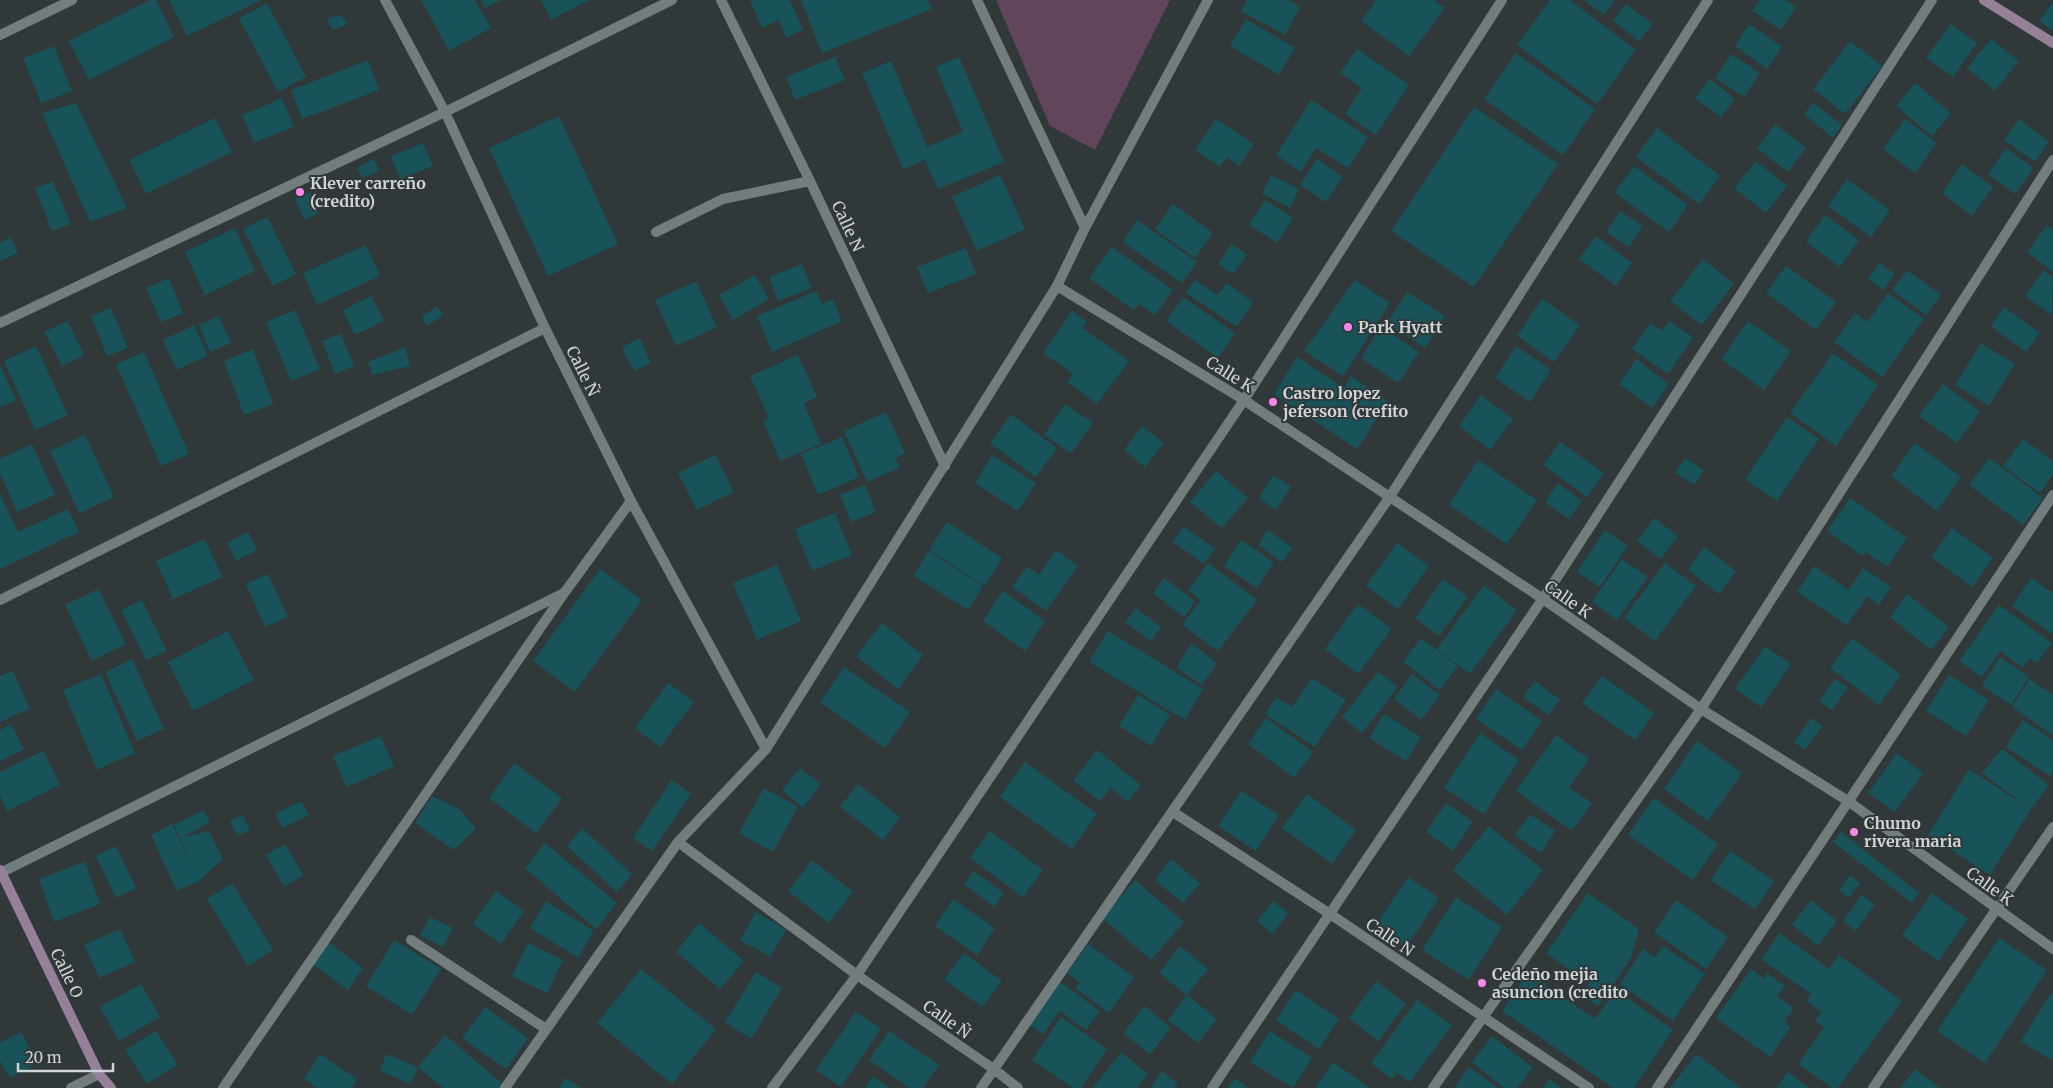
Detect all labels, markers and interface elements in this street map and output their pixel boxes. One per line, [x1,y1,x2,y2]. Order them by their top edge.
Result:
place label: Klever carreño (credito) [310,173,426,211]
marker: Klever carreño (credito) [294,186,306,198]
street label: Calle N [828,197,869,255]
place label: Park Hyatt [1358,317,1443,337]
marker: Park Hyatt [1342,321,1354,333]
street label: Calle Ñ [562,342,604,400]
street label: Calle K [1202,352,1258,397]
place label: Castro lopez jeferson (crefito [1282,383,1408,421]
marker: Castro lopez jeferson (crefito [1267,396,1279,408]
street label: Calle K [1541,576,1596,623]
place label: Chumo rivera maria [1864,813,1961,851]
marker: Chumo rivera maria [1848,826,1860,838]
street label: Calle K [1963,862,2018,910]
street label: Calle N [1362,914,1418,961]
street label: Calle O [46,945,88,1002]
place label: Cedeño mejia asuncion (credito [1492,964,1628,1002]
marker: Cedeño mejia asuncion (credito [1476,977,1488,989]
street label: Calle Ñ [919,995,975,1043]
scale bar [18,1040,112,1072]
text: 20 m [25,1048,62,1067]

